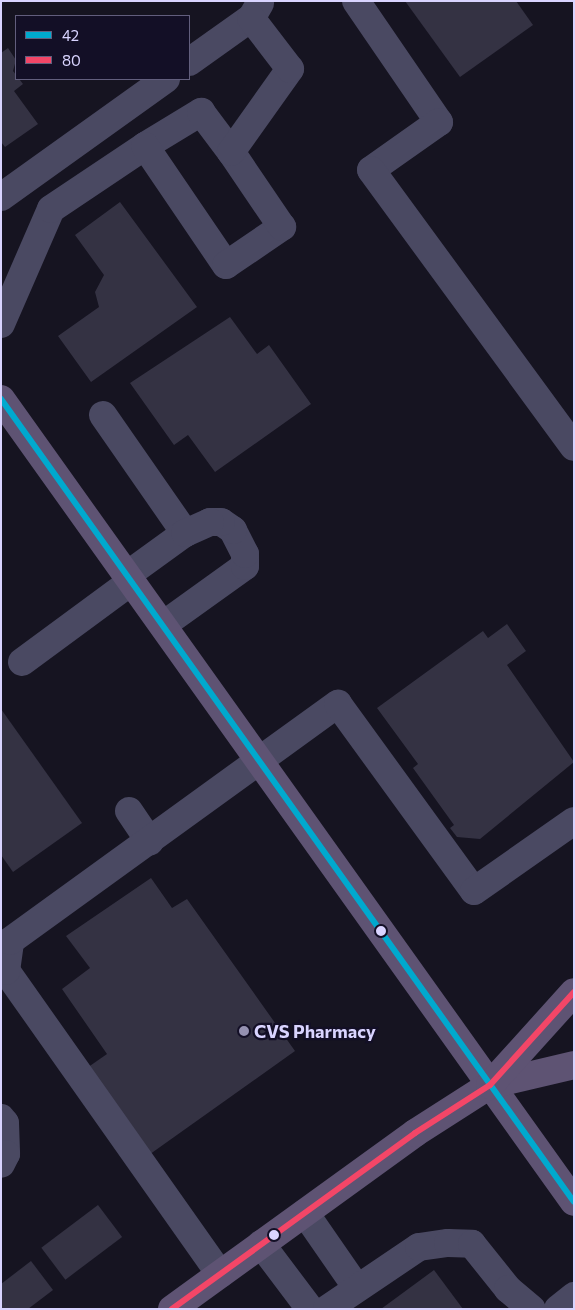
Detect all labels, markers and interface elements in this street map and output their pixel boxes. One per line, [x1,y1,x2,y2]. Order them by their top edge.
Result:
legend [15,15,190,80]
text: 42 [62,26,79,44]
text: 80 [62,51,81,69]
unlabelled marker [376,926,386,936]
place label: CVS Pharmacy [254,1020,376,1042]
marker: CVS Pharmacy [238,1025,250,1037]
unlabelled marker [269,1230,279,1240]

